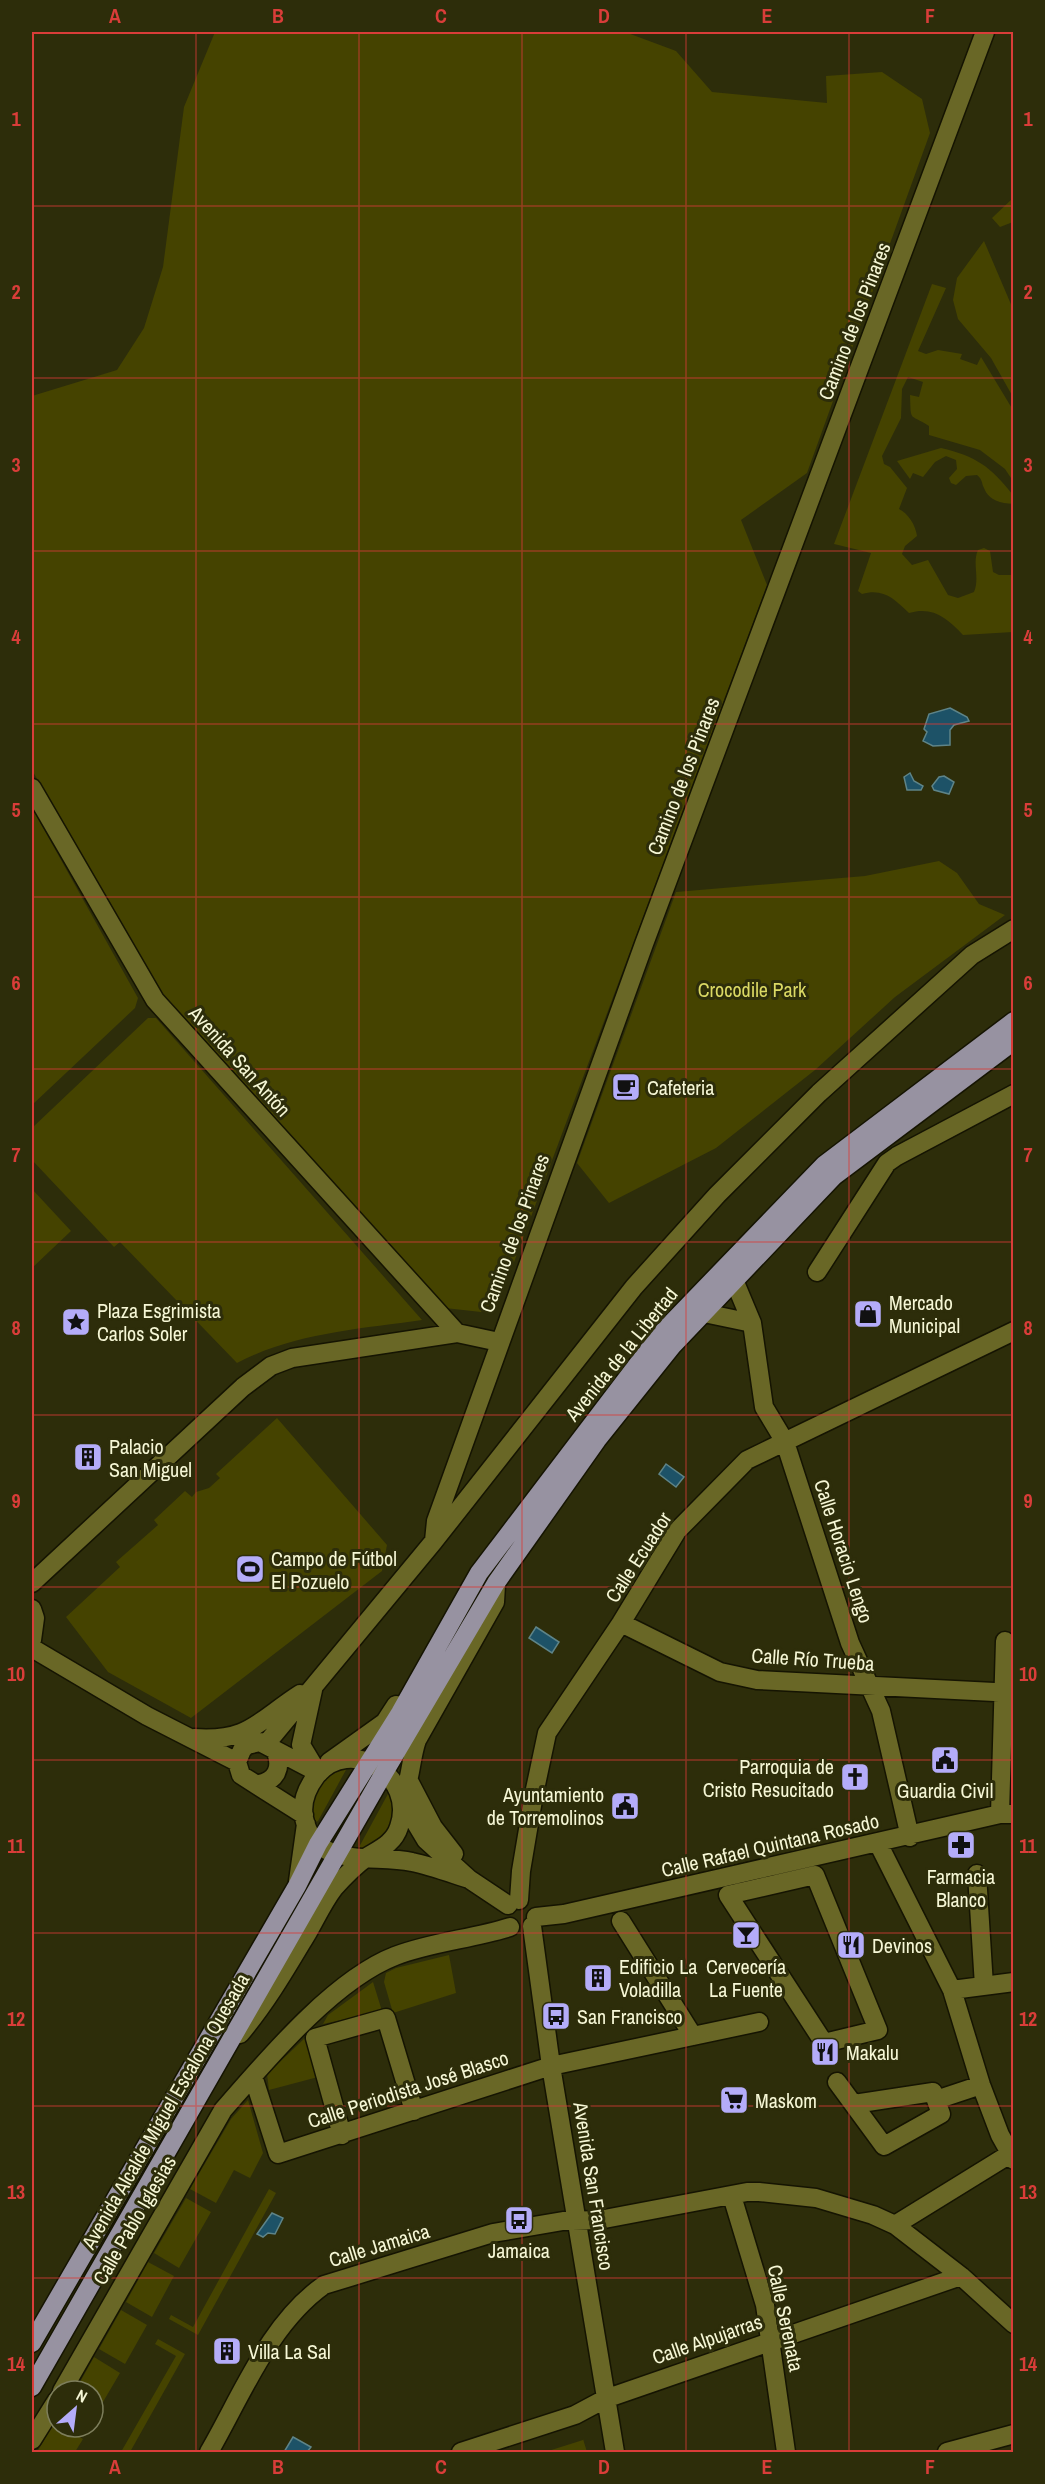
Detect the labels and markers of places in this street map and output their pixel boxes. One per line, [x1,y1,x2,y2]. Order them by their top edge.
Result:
cafe icon: Cafeteria [610,1071,642,1103]
place label: Cafeteria [647,1074,714,1101]
place label: Mercado Municipal [889,1289,960,1339]
place label: Plaza Esgrimista Carlos Soler [97,1297,221,1347]
shop icon: Mercado Municipal [852,1298,884,1330]
place icon: Plaza Esgrimista Carlos Soler [60,1306,92,1338]
place label: Palacio San Miguel [109,1433,192,1483]
building icon: Palacio San Miguel [72,1441,104,1473]
place label: Campo de Fútbol El Pozuelo [271,1545,397,1595]
sports icon: Campo de Fútbol El Pozuelo [234,1553,266,1585]
public building icon: Guardia Civil [929,1744,961,1776]
place label: Parroquia de Cristo Resucitado [703,1753,834,1803]
church icon: Parroquia de Cristo Resucitado [839,1761,871,1793]
place label: Guardia Civil [897,1777,993,1804]
place label: Ayuntamiento de Torremolinos [487,1781,604,1831]
public building icon: Ayuntamiento de Torremolinos [609,1790,641,1822]
pharmacy icon: Farmacia Blanco [945,1829,977,1861]
place label: Farmacia Blanco [927,1863,995,1913]
bar icon: Cervecería La Fuente [730,1919,762,1951]
restaurant icon: Devinos [835,1929,867,1961]
place label: Devinos [872,1932,932,1959]
place label: Edificio La Voladilla [619,1953,697,2003]
place label: Cervecería La Fuente [706,1953,786,2003]
building icon: Edificio La Voladilla [582,1962,614,1994]
bus stop icon: San Francisco [540,2000,572,2032]
place label: San Francisco [577,2003,683,2030]
restaurant icon: Makalu [809,2036,841,2068]
place label: Makalu [846,2039,899,2066]
supermarket icon: Maskom [718,2084,750,2116]
place label: Maskom [755,2087,817,2114]
bus stop icon: Jamaica [503,2204,535,2236]
place label: Jamaica [488,2237,550,2264]
building icon: Villa La Sal [211,2335,243,2367]
place label: Villa La Sal [248,2338,331,2365]

